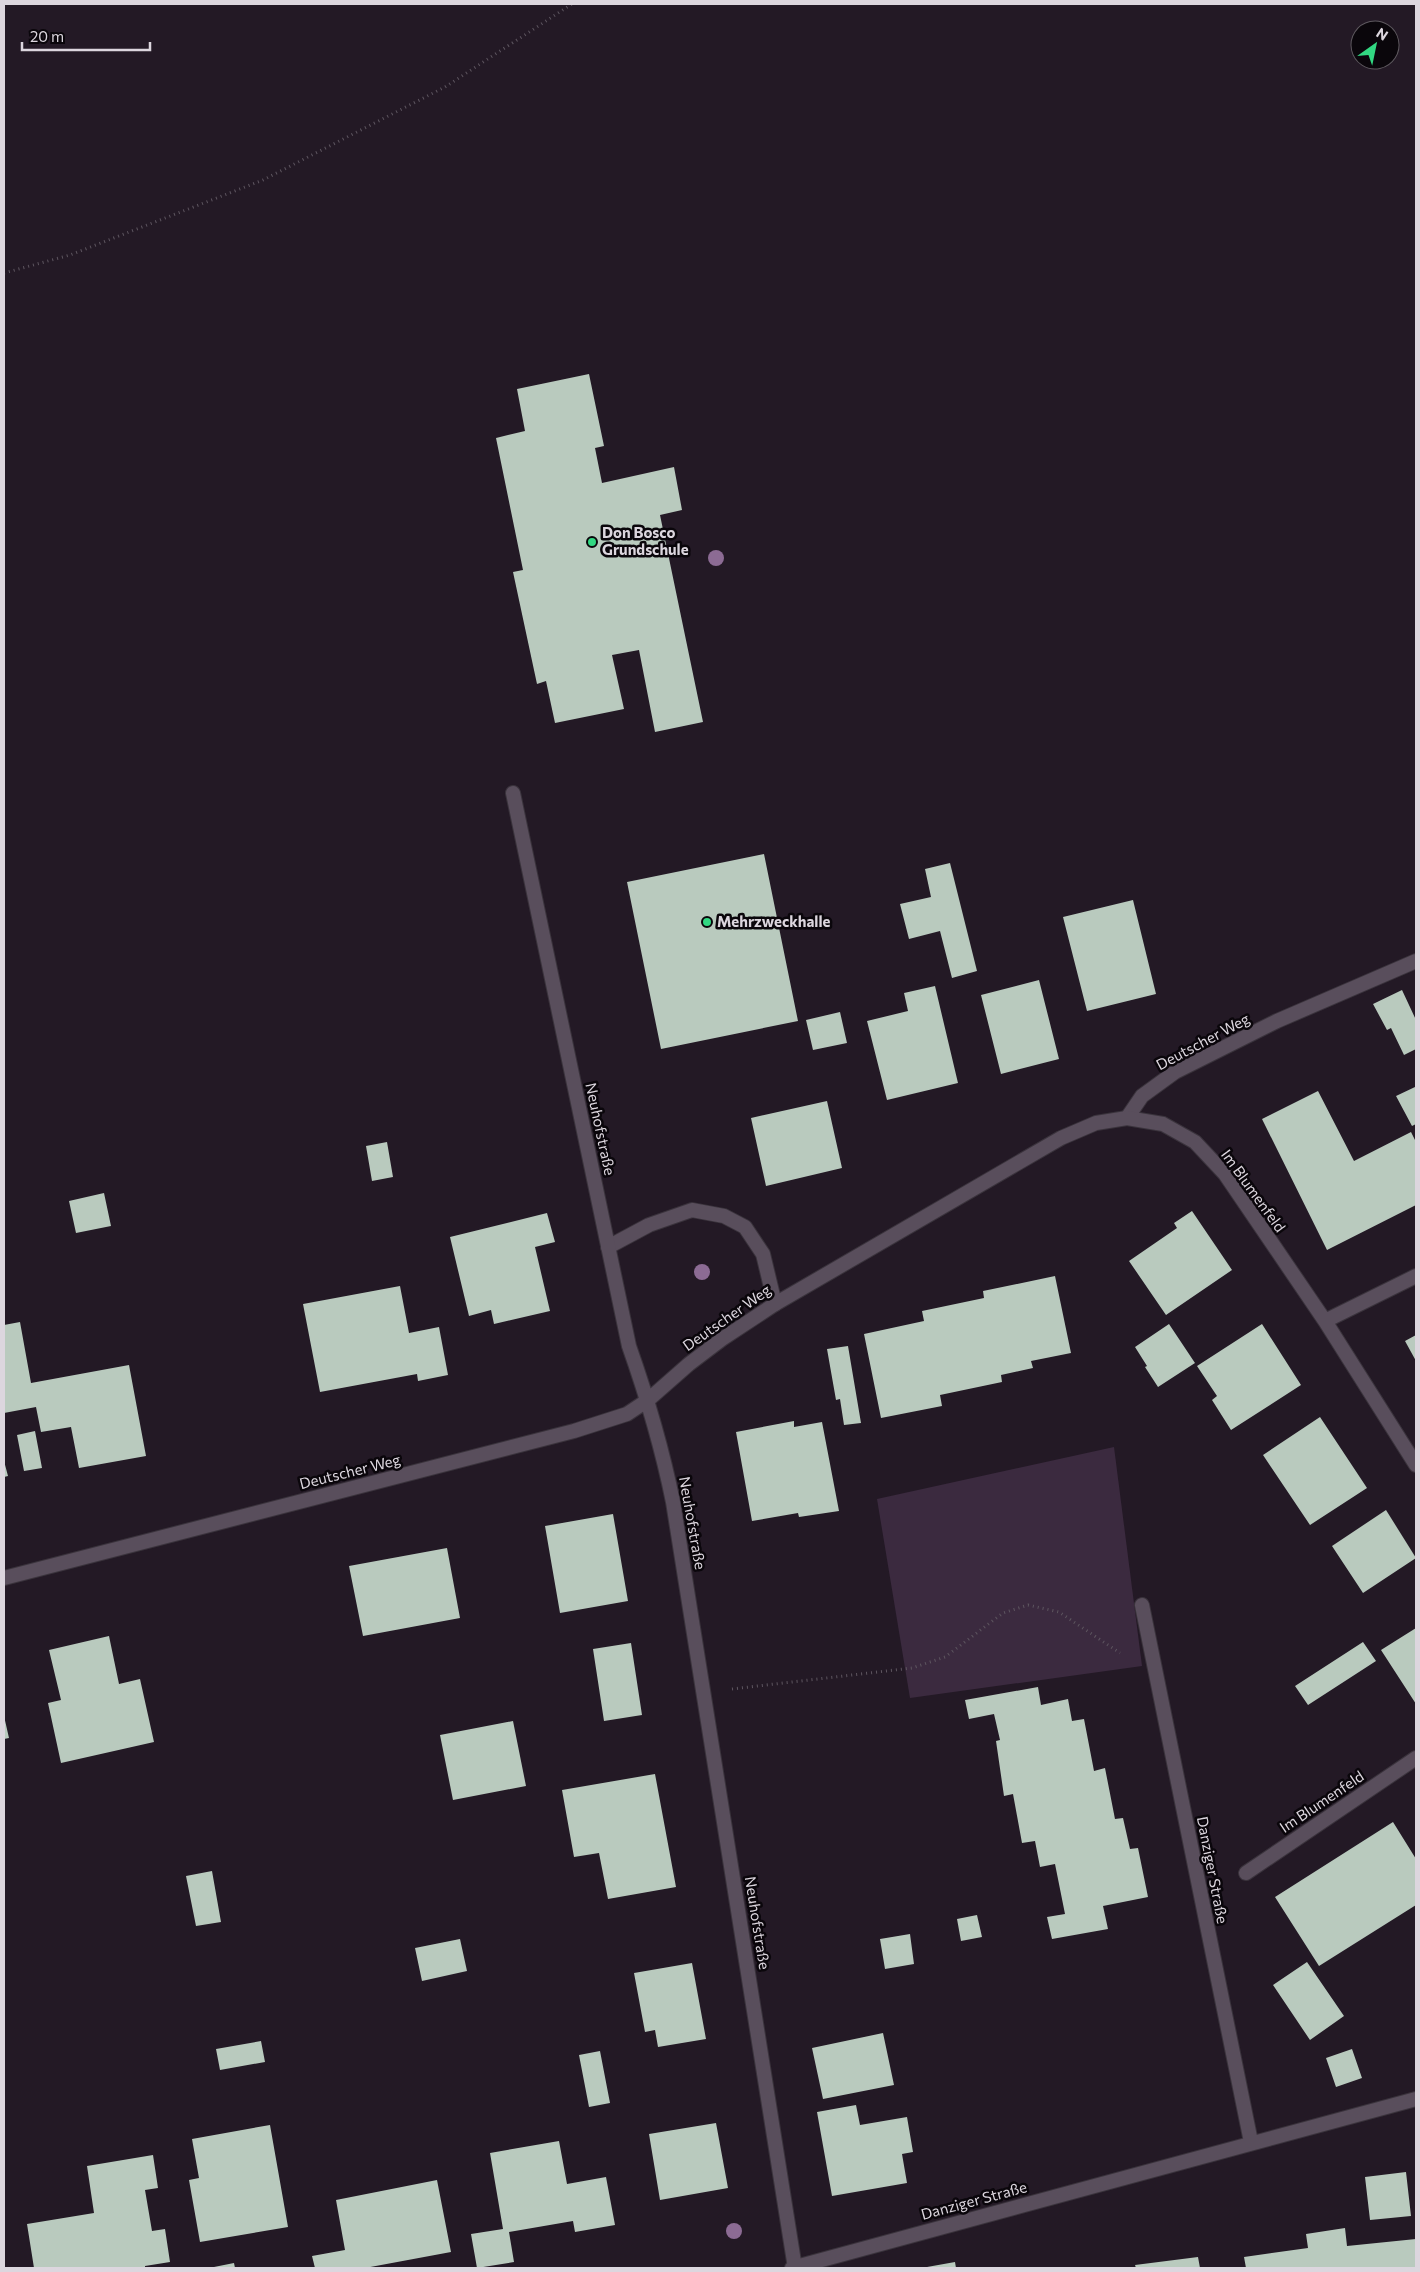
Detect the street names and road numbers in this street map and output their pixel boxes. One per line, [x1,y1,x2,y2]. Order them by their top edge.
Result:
street label: Deutscher Weg [1153,1009,1252,1073]
street label: Neuhofstraße [582,1081,620,1177]
street label: Im Blumenfeld [1218,1146,1290,1235]
street label: Deutscher Weg [679,1280,774,1354]
street label: Deutscher Weg [297,1450,402,1492]
street label: Neuhofstraße [676,1475,710,1571]
street label: Im Blumenfeld [1276,1766,1367,1836]
street label: Danziger Straße [1194,1815,1232,1925]
street label: Neuhofstraße [742,1875,774,1971]
street label: Danziger Straße [919,2177,1029,2223]

